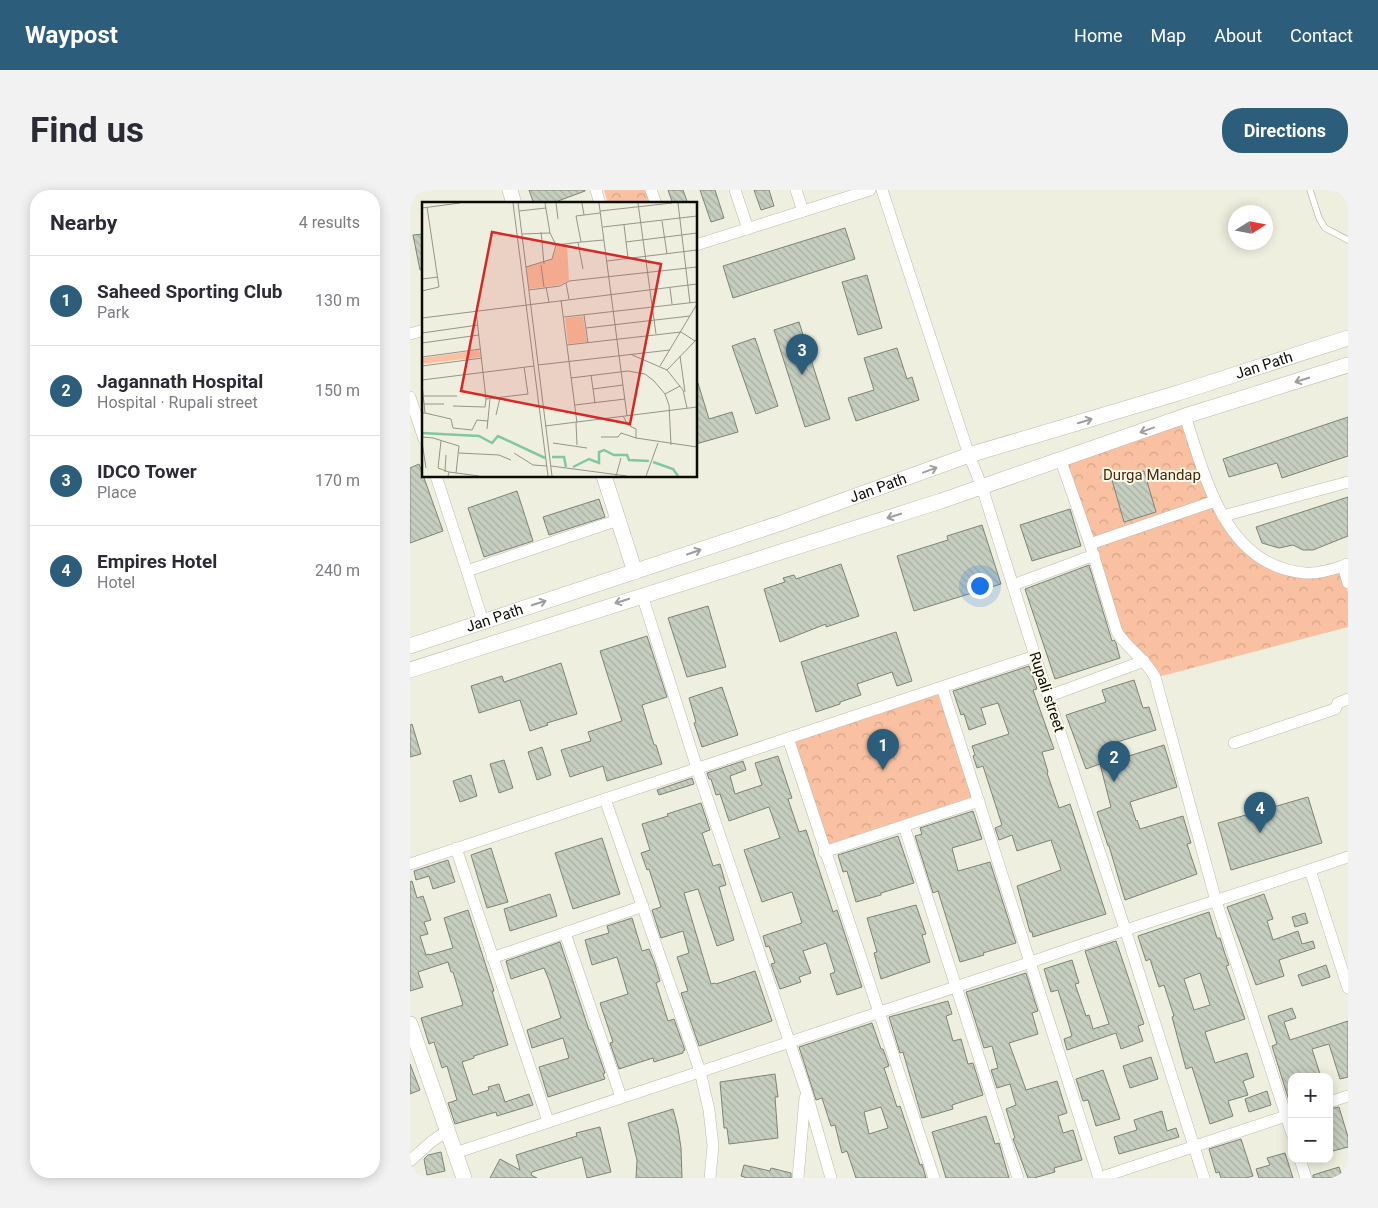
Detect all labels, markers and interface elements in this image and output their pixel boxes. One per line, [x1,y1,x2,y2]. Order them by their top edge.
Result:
text: Waypost [25,21,118,49]
text: Home [1074,25,1123,46]
text: Map [1151,25,1186,46]
text: About [1214,25,1262,46]
text: Contact [1290,25,1353,46]
button: Directions [1222,108,1348,153]
text: Find us [30,110,144,151]
inset map [422,202,698,478]
north arrow [1228,205,1273,250]
text: Nearby [50,211,117,235]
text: 4 results [299,213,360,232]
text: Saheed Sporting Club [97,280,282,303]
text: 1 [61,291,71,310]
text: 130 m [315,291,360,310]
text: Park [97,303,129,322]
pin: 3 [786,334,818,375]
street label: Jan Path [1233,348,1295,383]
text: Jagannath Hospital [97,370,263,393]
one-way arrow [1294,375,1310,385]
text: 2 [61,381,71,400]
text: 150 m [315,381,360,400]
text: Hospital · Rupali street [97,393,258,412]
one-way arrow [1076,416,1092,426]
one-way arrow [1140,426,1155,435]
text: IDCO Tower [97,460,197,483]
one-way arrow [921,465,937,474]
park label: Durga Mandap [1103,466,1201,484]
street label: Jan Path [847,469,909,507]
text: 3 [61,471,71,490]
text: 170 m [315,471,360,490]
text: Place [97,483,137,502]
one-way arrow [886,511,902,521]
one-way arrow [685,547,701,556]
text: Empires Hotel [97,550,217,573]
text: 4 [61,561,71,580]
text: 240 m [315,561,360,580]
text: Hotel [97,573,135,592]
your location [967,573,993,599]
one-way arrow [614,597,630,607]
one-way arrow [531,598,547,608]
street label: Jan Path [464,600,525,636]
street label: Rupali street [1026,649,1068,735]
pin: 1 [867,729,899,770]
pin: 2 [1098,741,1130,782]
pin: 4 [1244,792,1276,833]
map controls [1288,1073,1333,1163]
button: + [1288,1073,1333,1118]
button: − [1288,1118,1333,1163]

